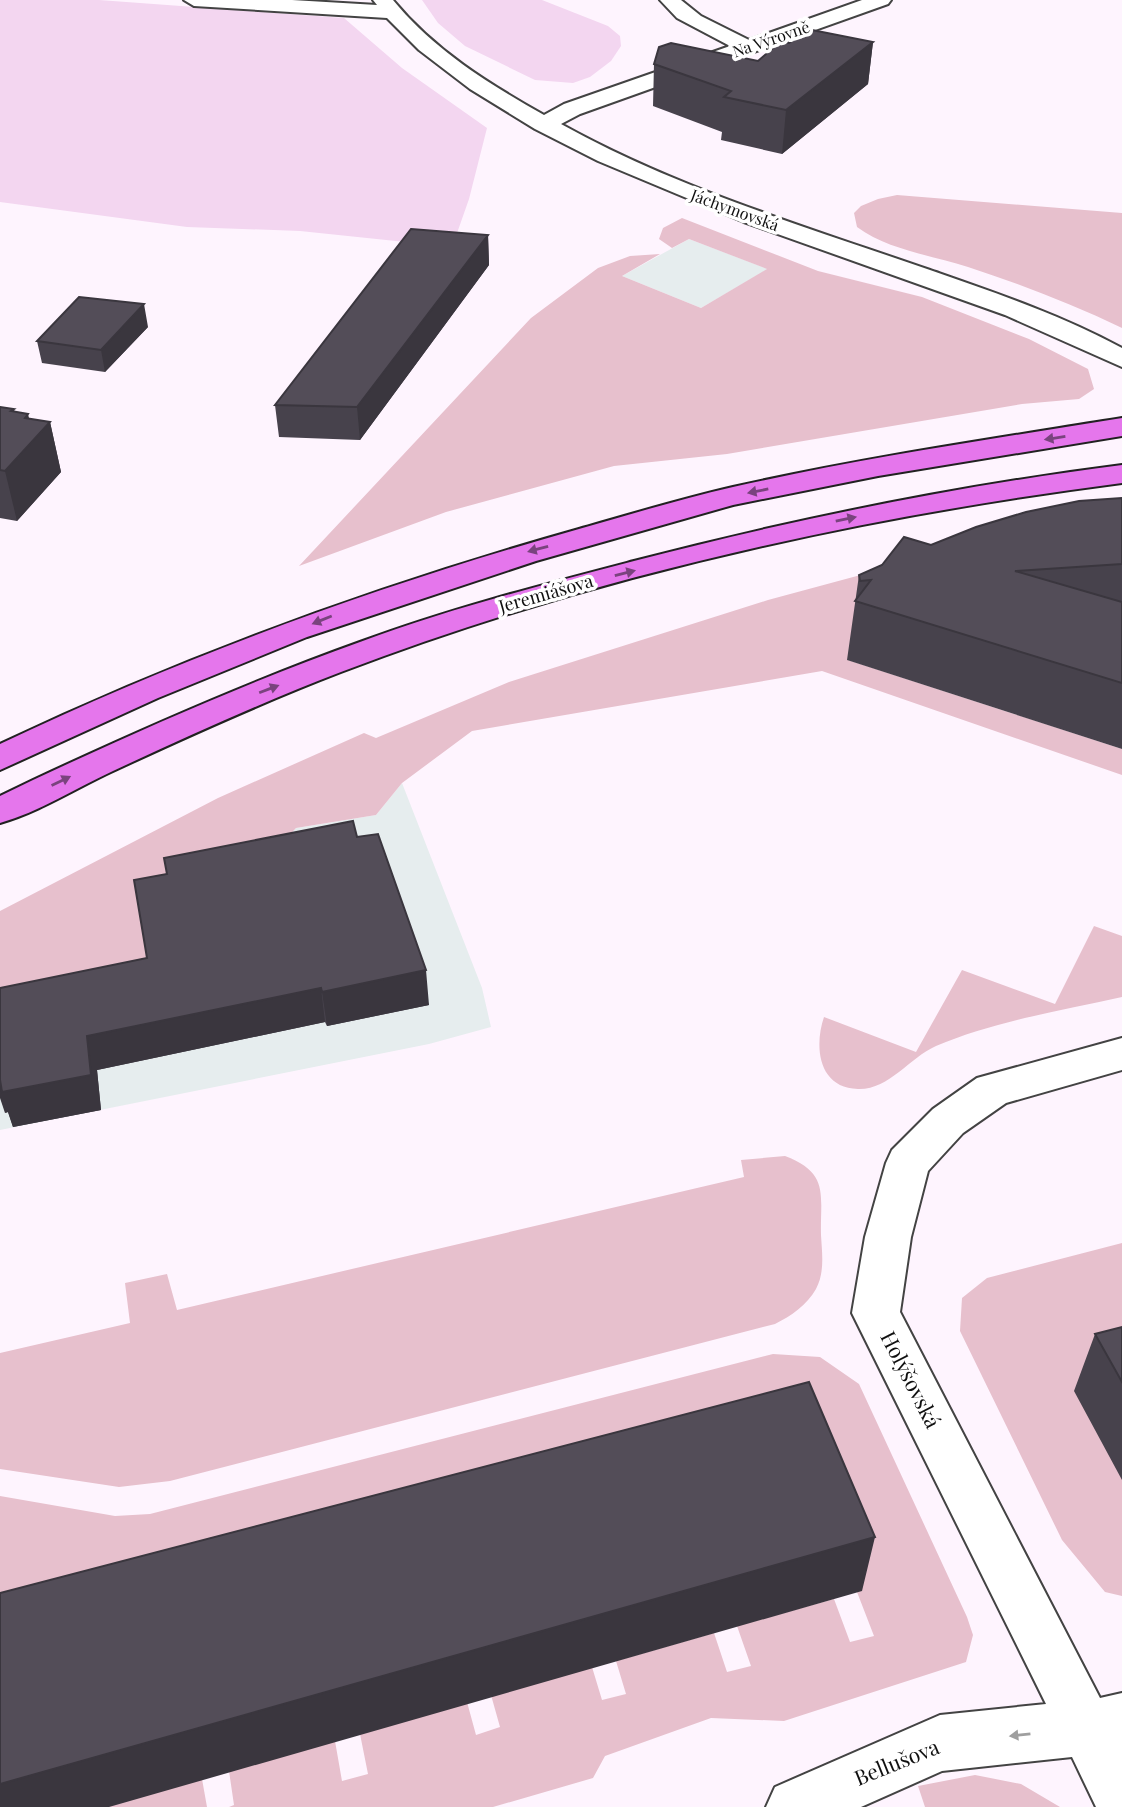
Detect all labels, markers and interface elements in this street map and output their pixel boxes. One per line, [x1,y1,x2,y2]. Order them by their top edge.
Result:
street label: Na Výrovně [729,16,812,62]
street label: Jáchymovská [687,184,782,235]
one-way arrow [1043,433,1065,444]
one-way arrow [747,486,769,497]
one-way arrow [835,514,857,525]
one-way arrow [527,544,549,555]
one-way arrow [614,567,636,578]
street label: Jeremiášova [495,568,596,618]
one-way arrow [312,615,333,626]
one-way arrow [259,684,280,695]
one-way arrow [51,776,71,787]
street label: Holýšovská [875,1326,948,1433]
one-way arrow [1009,1730,1031,1741]
street label: Bellušova [850,1731,943,1791]

